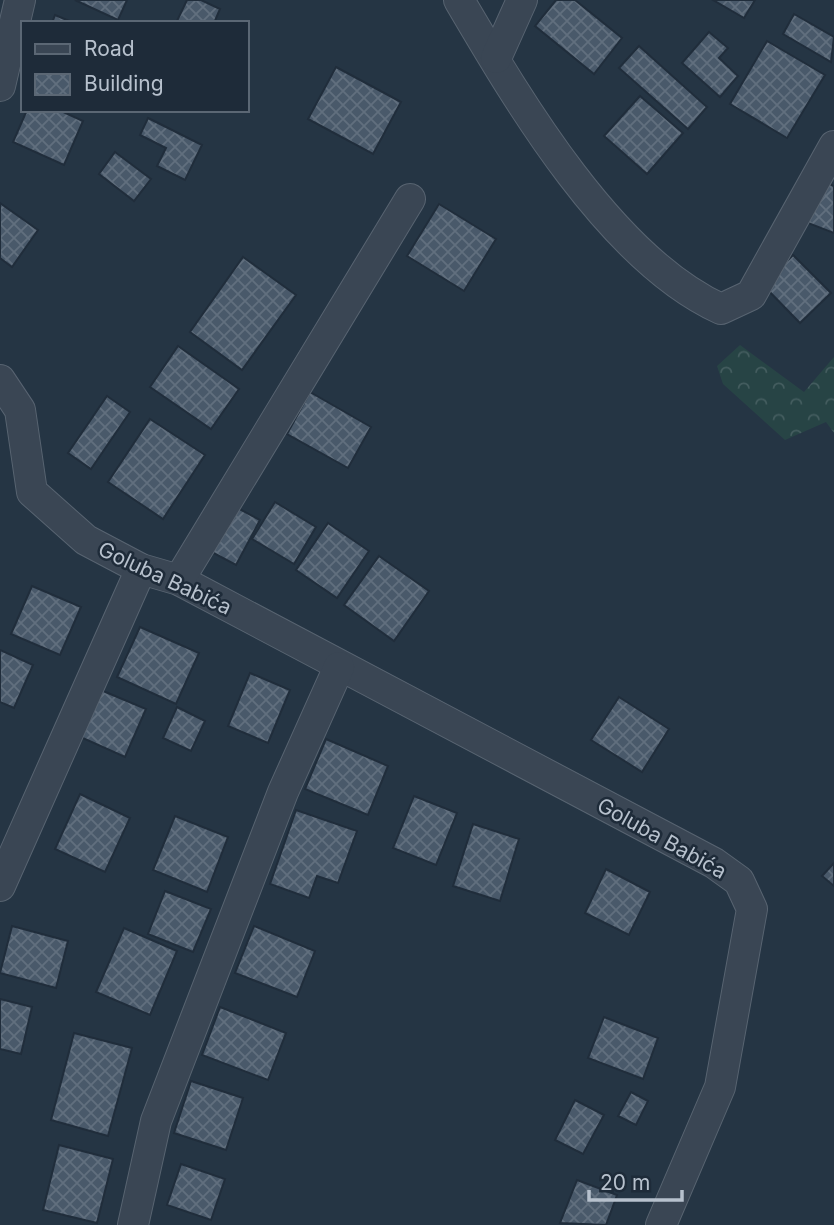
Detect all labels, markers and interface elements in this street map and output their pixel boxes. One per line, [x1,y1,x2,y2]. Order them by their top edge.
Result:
legend [21,21,248,112]
text: Road [84,36,135,61]
text: Building [84,71,164,96]
street label: Goluba Babića [94,536,236,620]
street label: Goluba Babića [593,792,731,884]
scale bar [589,1158,682,1202]
text: 20 m [600,1170,650,1195]

